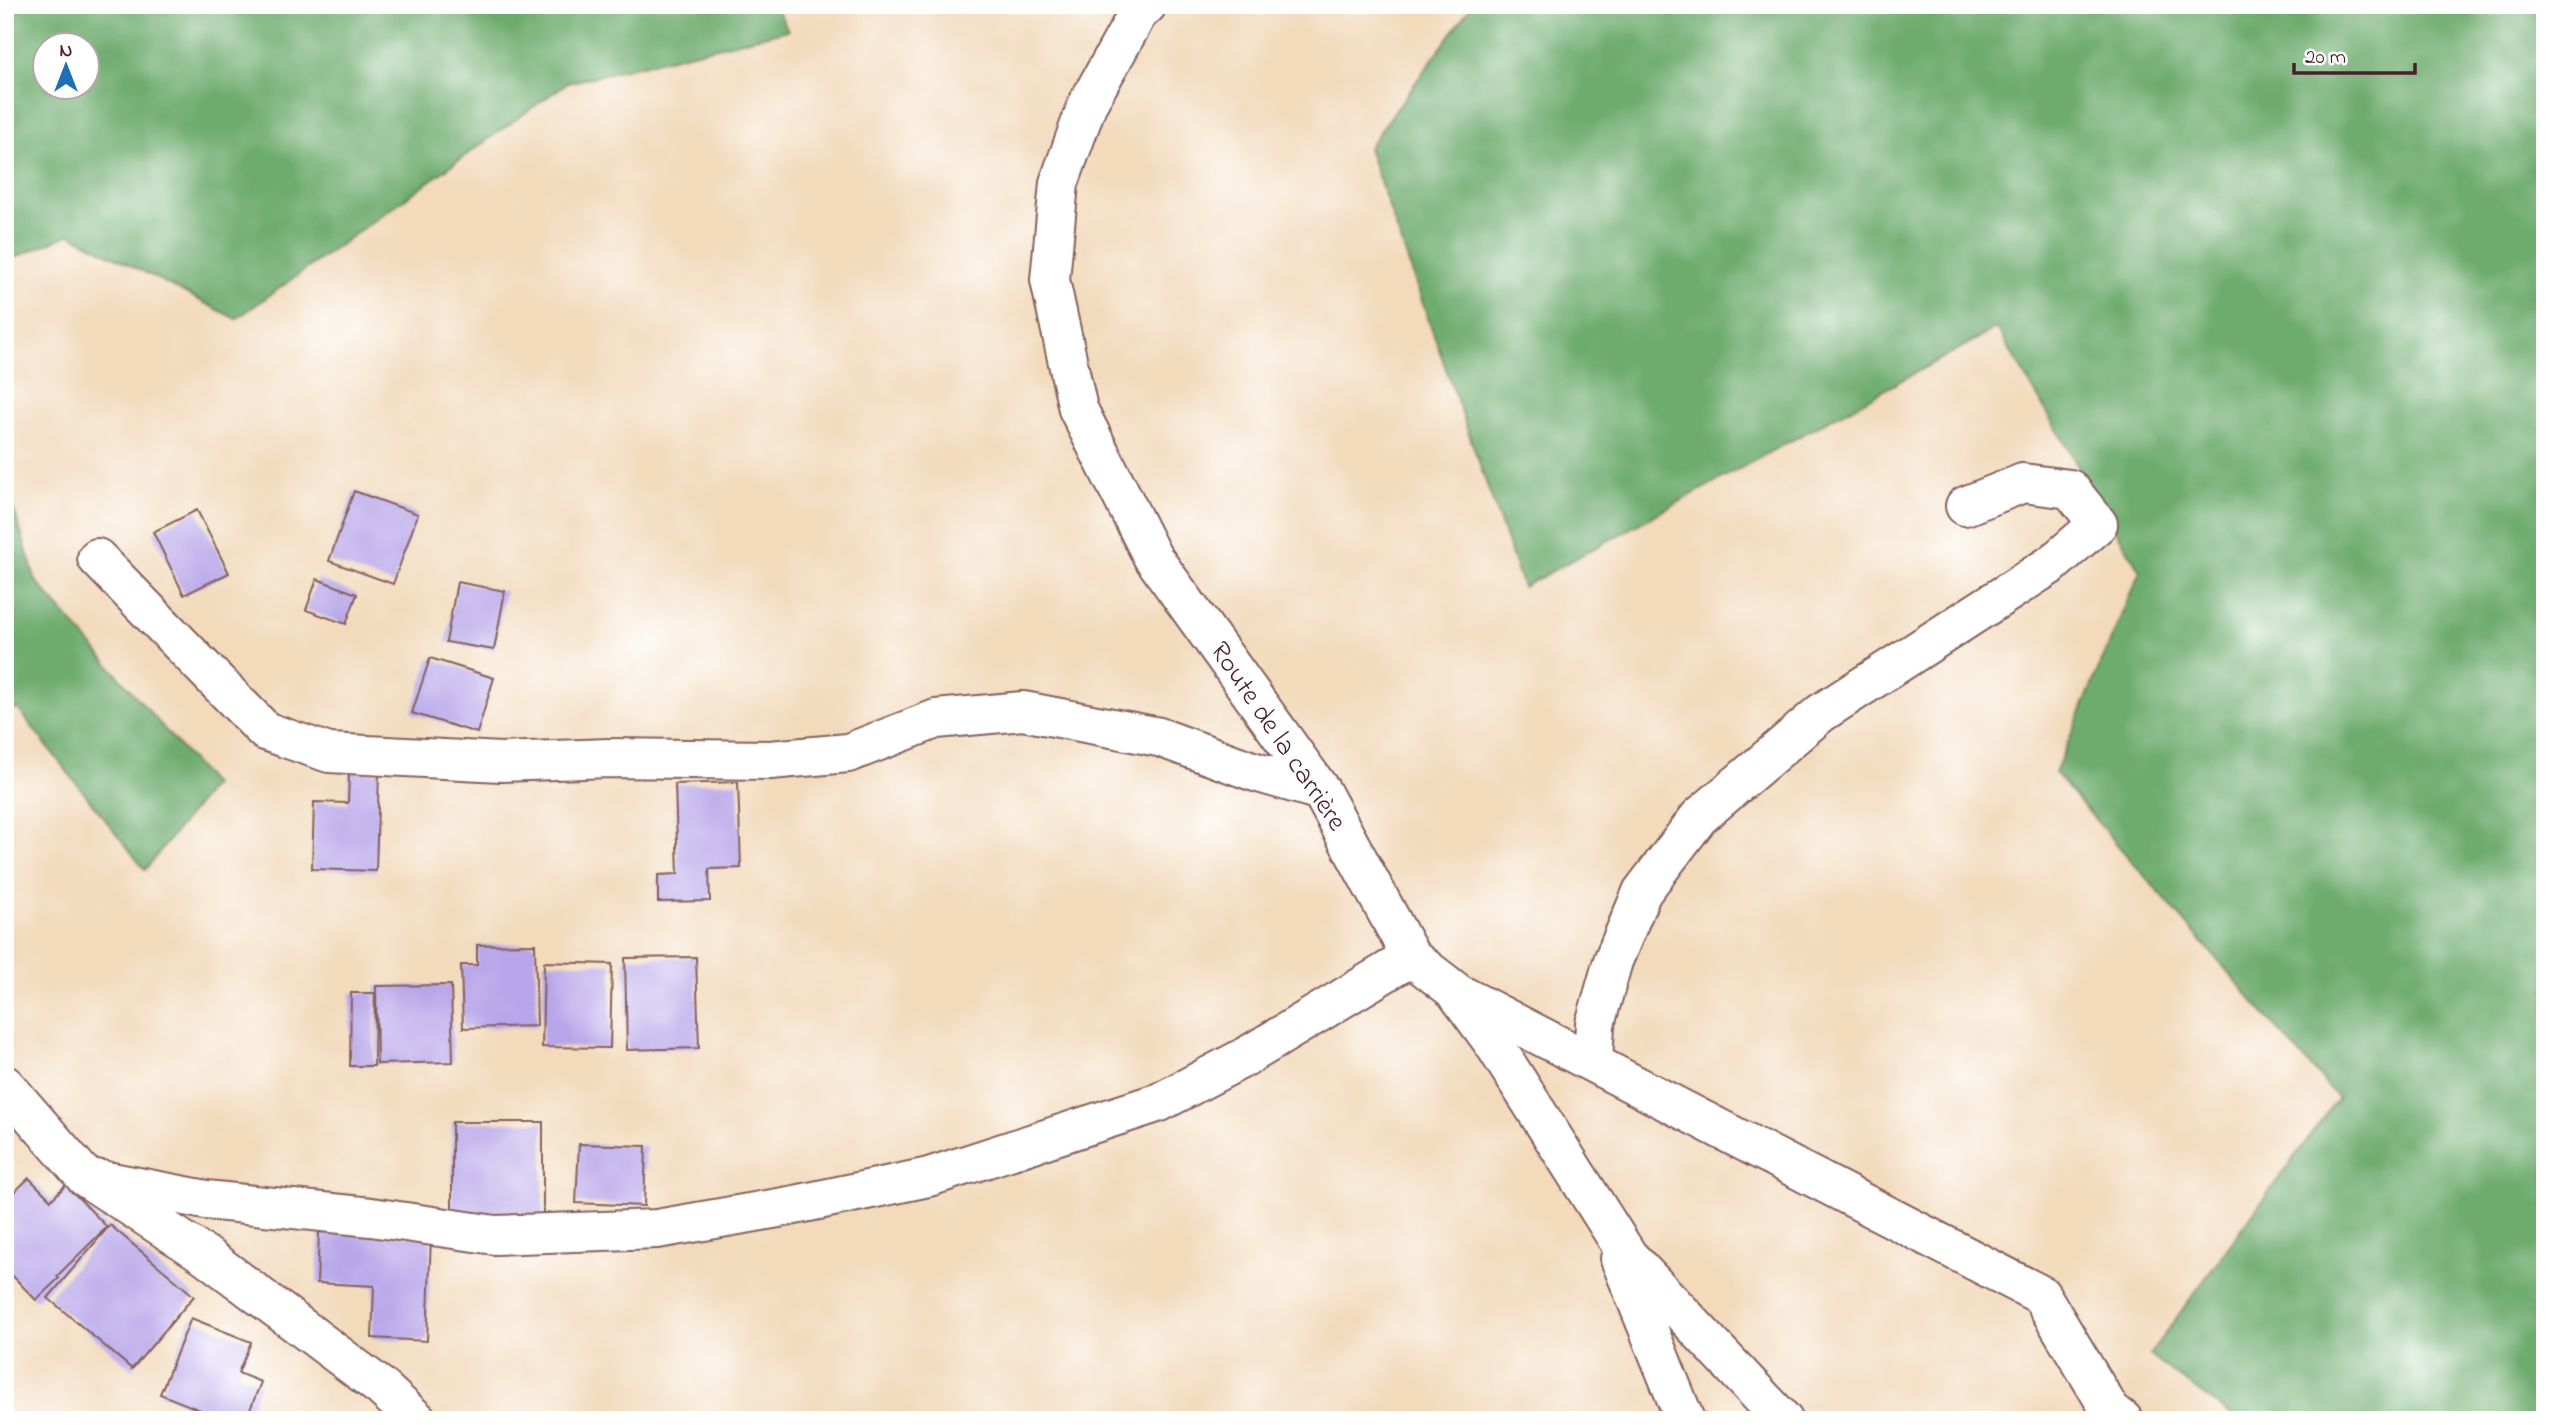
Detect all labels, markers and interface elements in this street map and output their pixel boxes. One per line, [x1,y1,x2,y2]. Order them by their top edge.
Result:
north arrow [32,32,102,102]
scale bar [2294,32,2415,76]
text: N [60,38,73,65]
text: 20 m [2305,43,2346,73]
street label: Route de la carrière [1198,634,1356,840]

